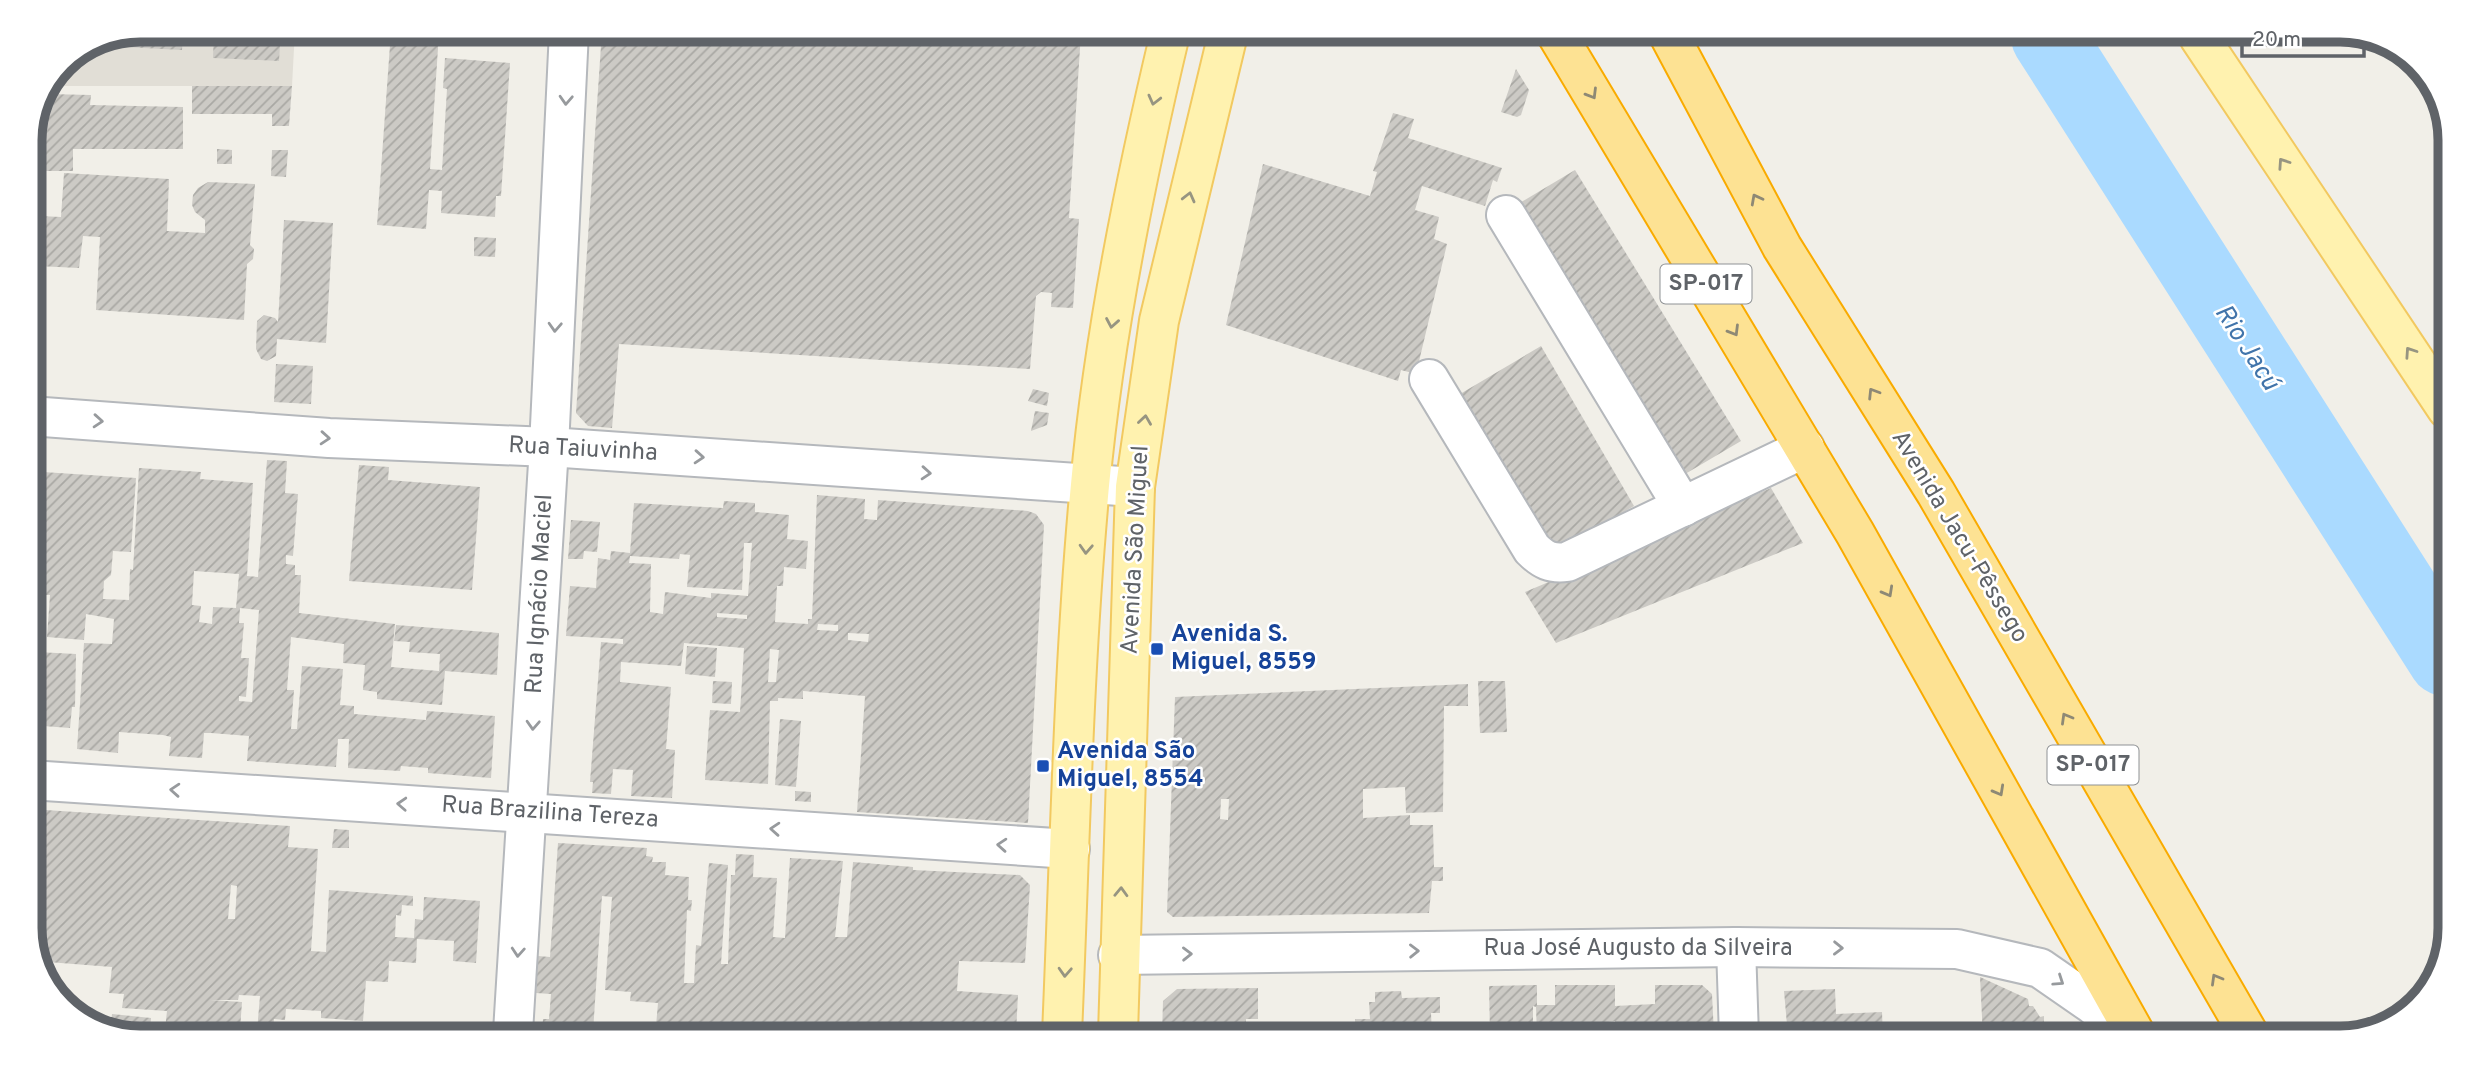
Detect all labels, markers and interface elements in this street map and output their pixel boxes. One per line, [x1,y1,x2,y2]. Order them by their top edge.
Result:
scale bar [2242,14,2364,58]
text: 20 m [2252,27,2301,54]
one-way arrow [1584,86,1597,99]
one-way arrow [558,94,573,105]
one-way arrow [1148,94,1162,106]
one-way arrow [2279,158,2291,171]
one-way arrow [1180,192,1195,204]
one-way arrow [1751,193,1764,206]
road number: SP-017 [1660,264,1752,304]
water label: Rio Jacú [2206,299,2287,399]
one-way arrow [1105,318,1120,329]
one-way arrow [547,321,562,332]
one-way arrow [1726,323,1739,336]
one-way arrow [2405,347,2418,360]
one-way arrow [1869,388,1882,401]
one-way arrow [93,413,104,428]
one-way arrow [1137,415,1152,426]
street label: Avenida Jacu-Pêssego [1884,425,2034,649]
one-way arrow [320,430,331,445]
street label: Rua Taiuvinha [507,431,659,469]
street label: Avenida São Miguel [1116,445,1156,655]
one-way arrow [694,449,705,464]
one-way arrow [921,465,932,480]
street label: Rua Ignácio Maciel [520,493,560,695]
one-way arrow [1079,544,1094,555]
one-way arrow [1880,585,1893,598]
place label: Avenida S. Miguel, 8559 [1171,620,1317,678]
marker: Avenida S. Miguel, 8559 [1149,641,1165,657]
one-way arrow [2061,713,2074,726]
one-way arrow [525,720,540,731]
place label: Avenida São Miguel, 8554 [1057,737,1204,795]
road number: SP-017 [2048,746,2138,785]
marker: Avenida São Miguel, 8554 [1035,758,1051,774]
one-way arrow [169,782,180,797]
one-way arrow [1991,784,2004,796]
street label: Rua Brazilina Tereza [440,790,660,836]
one-way arrow [396,796,407,811]
one-way arrow [770,822,781,837]
one-way arrow [997,838,1008,853]
one-way arrow [1113,886,1128,897]
street label: Rua José Augusto da Silveira [1483,934,1793,964]
one-way arrow [1833,940,1843,956]
one-way arrow [1409,943,1420,959]
one-way arrow [1182,946,1192,962]
one-way arrow [511,947,526,958]
one-way arrow [1057,967,1072,978]
one-way arrow [2051,973,2064,985]
one-way arrow [2212,973,2225,986]

